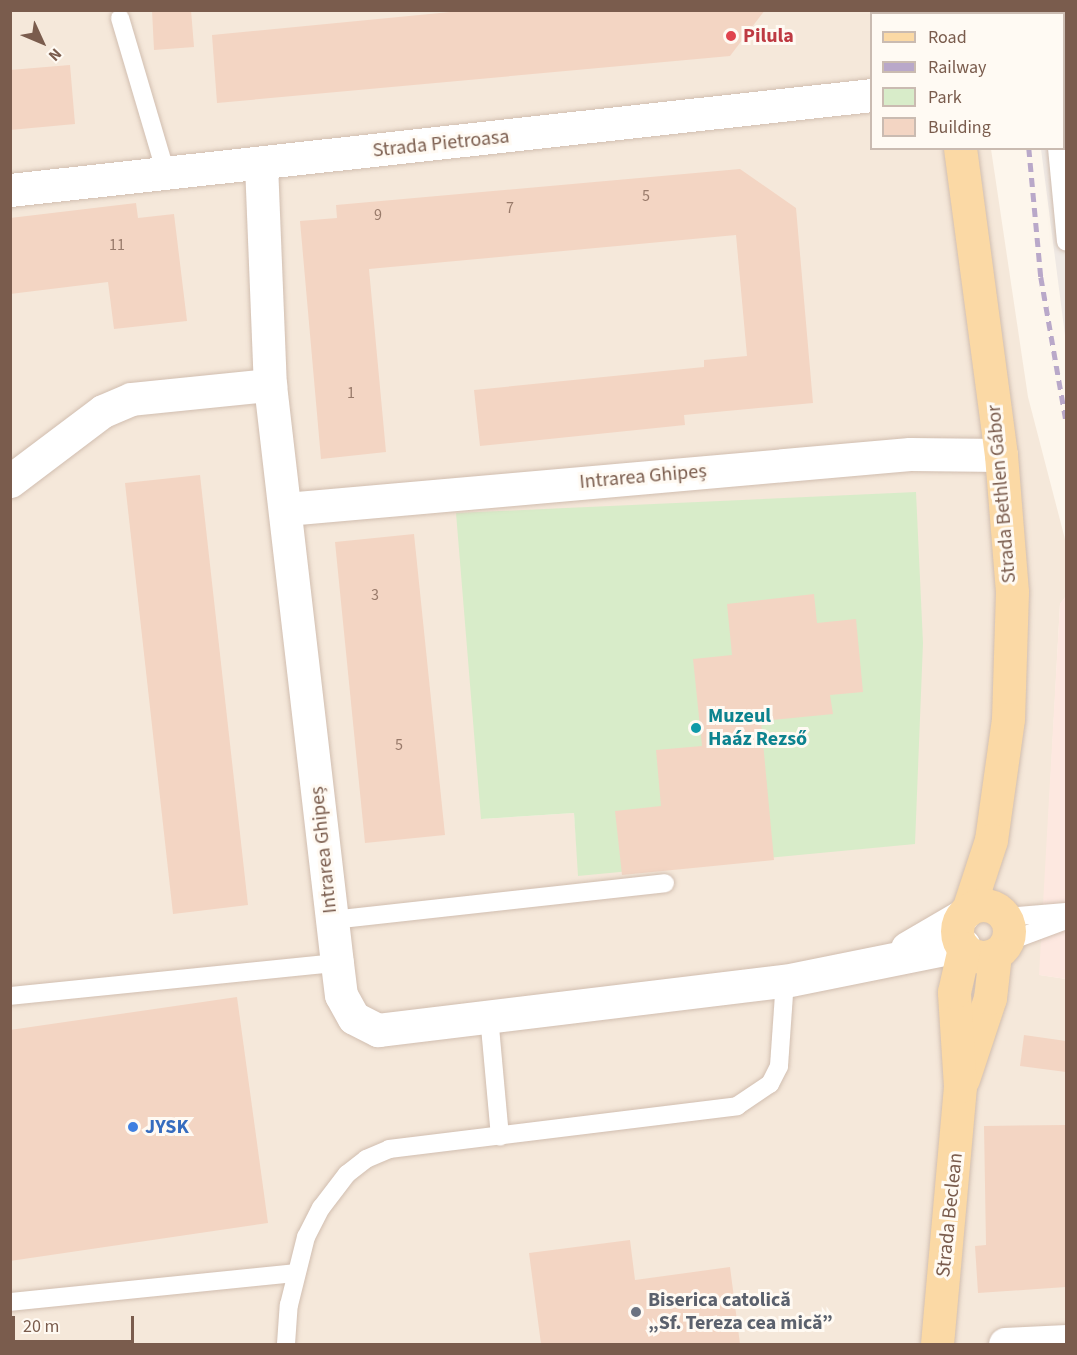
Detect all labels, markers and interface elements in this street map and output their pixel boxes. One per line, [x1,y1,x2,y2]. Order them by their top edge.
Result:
north arrow [12,12,72,72]
legend [870,12,1065,150]
place label: Pilula [743,24,794,48]
text: Road [928,25,967,50]
marker: Pilula [724,29,738,43]
text: N [43,43,67,66]
text: Railway [928,55,987,80]
text: Park [928,85,962,110]
text: Building [928,115,991,140]
street label: Strada Pietroasa [371,125,511,163]
house number: 5 [642,186,650,206]
house number: 7 [506,198,514,218]
house number: 9 [374,205,382,225]
house number: 11 [109,235,125,255]
house number: 1 [347,383,355,403]
street label: Strada Bethlen Gábor [982,404,1022,584]
street label: Intrarea Ghipeș [578,459,708,495]
house number: 3 [371,585,379,605]
place label: Muzeul Haáz Rezső [708,704,807,751]
marker: Muzeul Haáz Rezső [689,721,703,735]
house number: 5 [395,735,403,755]
street label: Intrarea Ghipeș [305,785,343,915]
place label: JYSK [145,1115,189,1139]
marker: JYSK [126,1120,140,1134]
street label: Strada Beclean [932,1151,968,1279]
place label: Biserica catolică „Sf. Tereza cea mică” [648,1288,833,1335]
scale bar [15,1304,136,1342]
marker: Biserica catolică „Sf. Tereza cea mică” [629,1305,643,1319]
text: 20 m [23,1314,59,1339]

